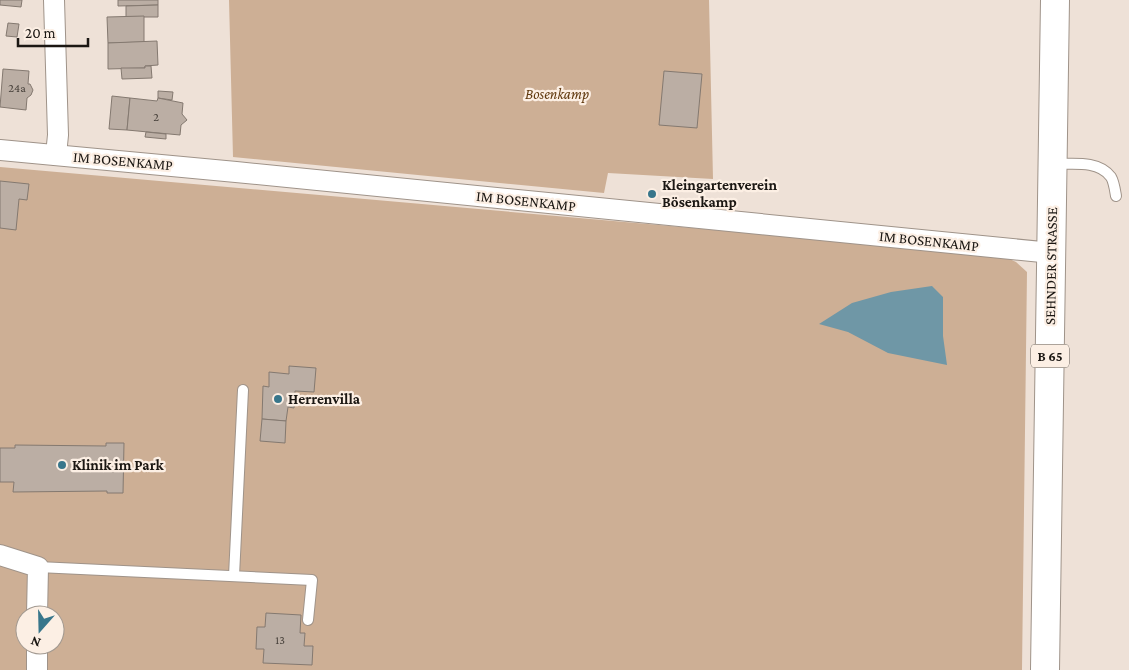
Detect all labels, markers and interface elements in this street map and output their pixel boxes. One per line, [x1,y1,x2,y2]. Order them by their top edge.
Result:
scale bar [18,15,88,47]
text: 20 m [25,25,56,41]
house number: 24a [8,81,26,95]
park label: Bosenkamp [525,86,589,103]
house number: 2 [153,110,159,124]
street label: IM BOSENKAMP [73,149,173,173]
place label: Kleingartenverein Bösenkamp [662,177,777,210]
street label: IM BOSENKAMP [475,188,577,214]
marker: Kleingartenverein Bösenkamp [646,188,658,200]
street label: SEHNDER STRASSE [1042,207,1060,325]
street label: IM BOSENKAMP [878,228,980,254]
road number: B 65 [1031,344,1069,368]
place label: Herrenvilla [288,391,361,407]
marker: Herrenvilla [272,393,284,405]
place label: Klinik im Park [72,457,164,473]
marker: Klinik im Park [56,459,68,471]
north arrow [15,605,65,655]
text: N [28,633,43,651]
house number: 13 [275,633,285,647]

